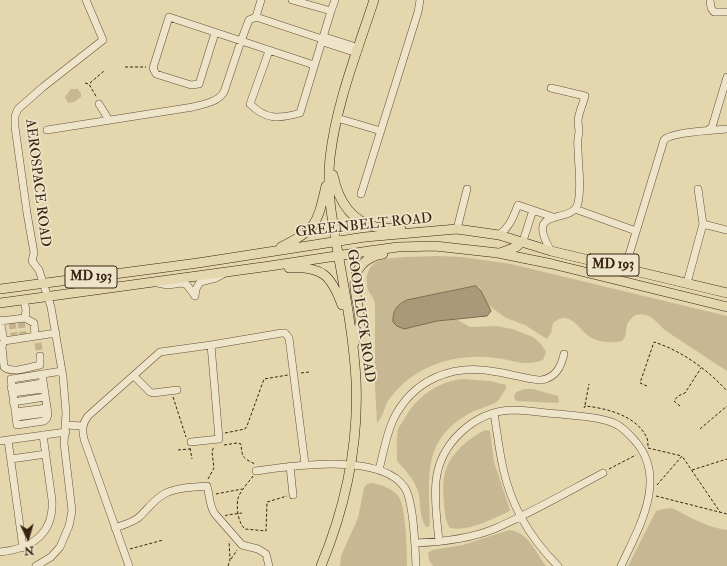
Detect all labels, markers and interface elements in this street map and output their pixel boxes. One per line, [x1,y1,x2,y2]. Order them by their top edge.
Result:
street label: AEROSPACE ROAD [21,118,53,248]
street label: GREENBELT ROAD [295,210,433,242]
street label: GOOD LUCK ROAD [342,248,378,384]
road number: MD 193 [587,254,639,276]
road number: MD 193 [65,266,117,288]
north arrow [8,518,48,558]
text: N [24,544,35,557]

